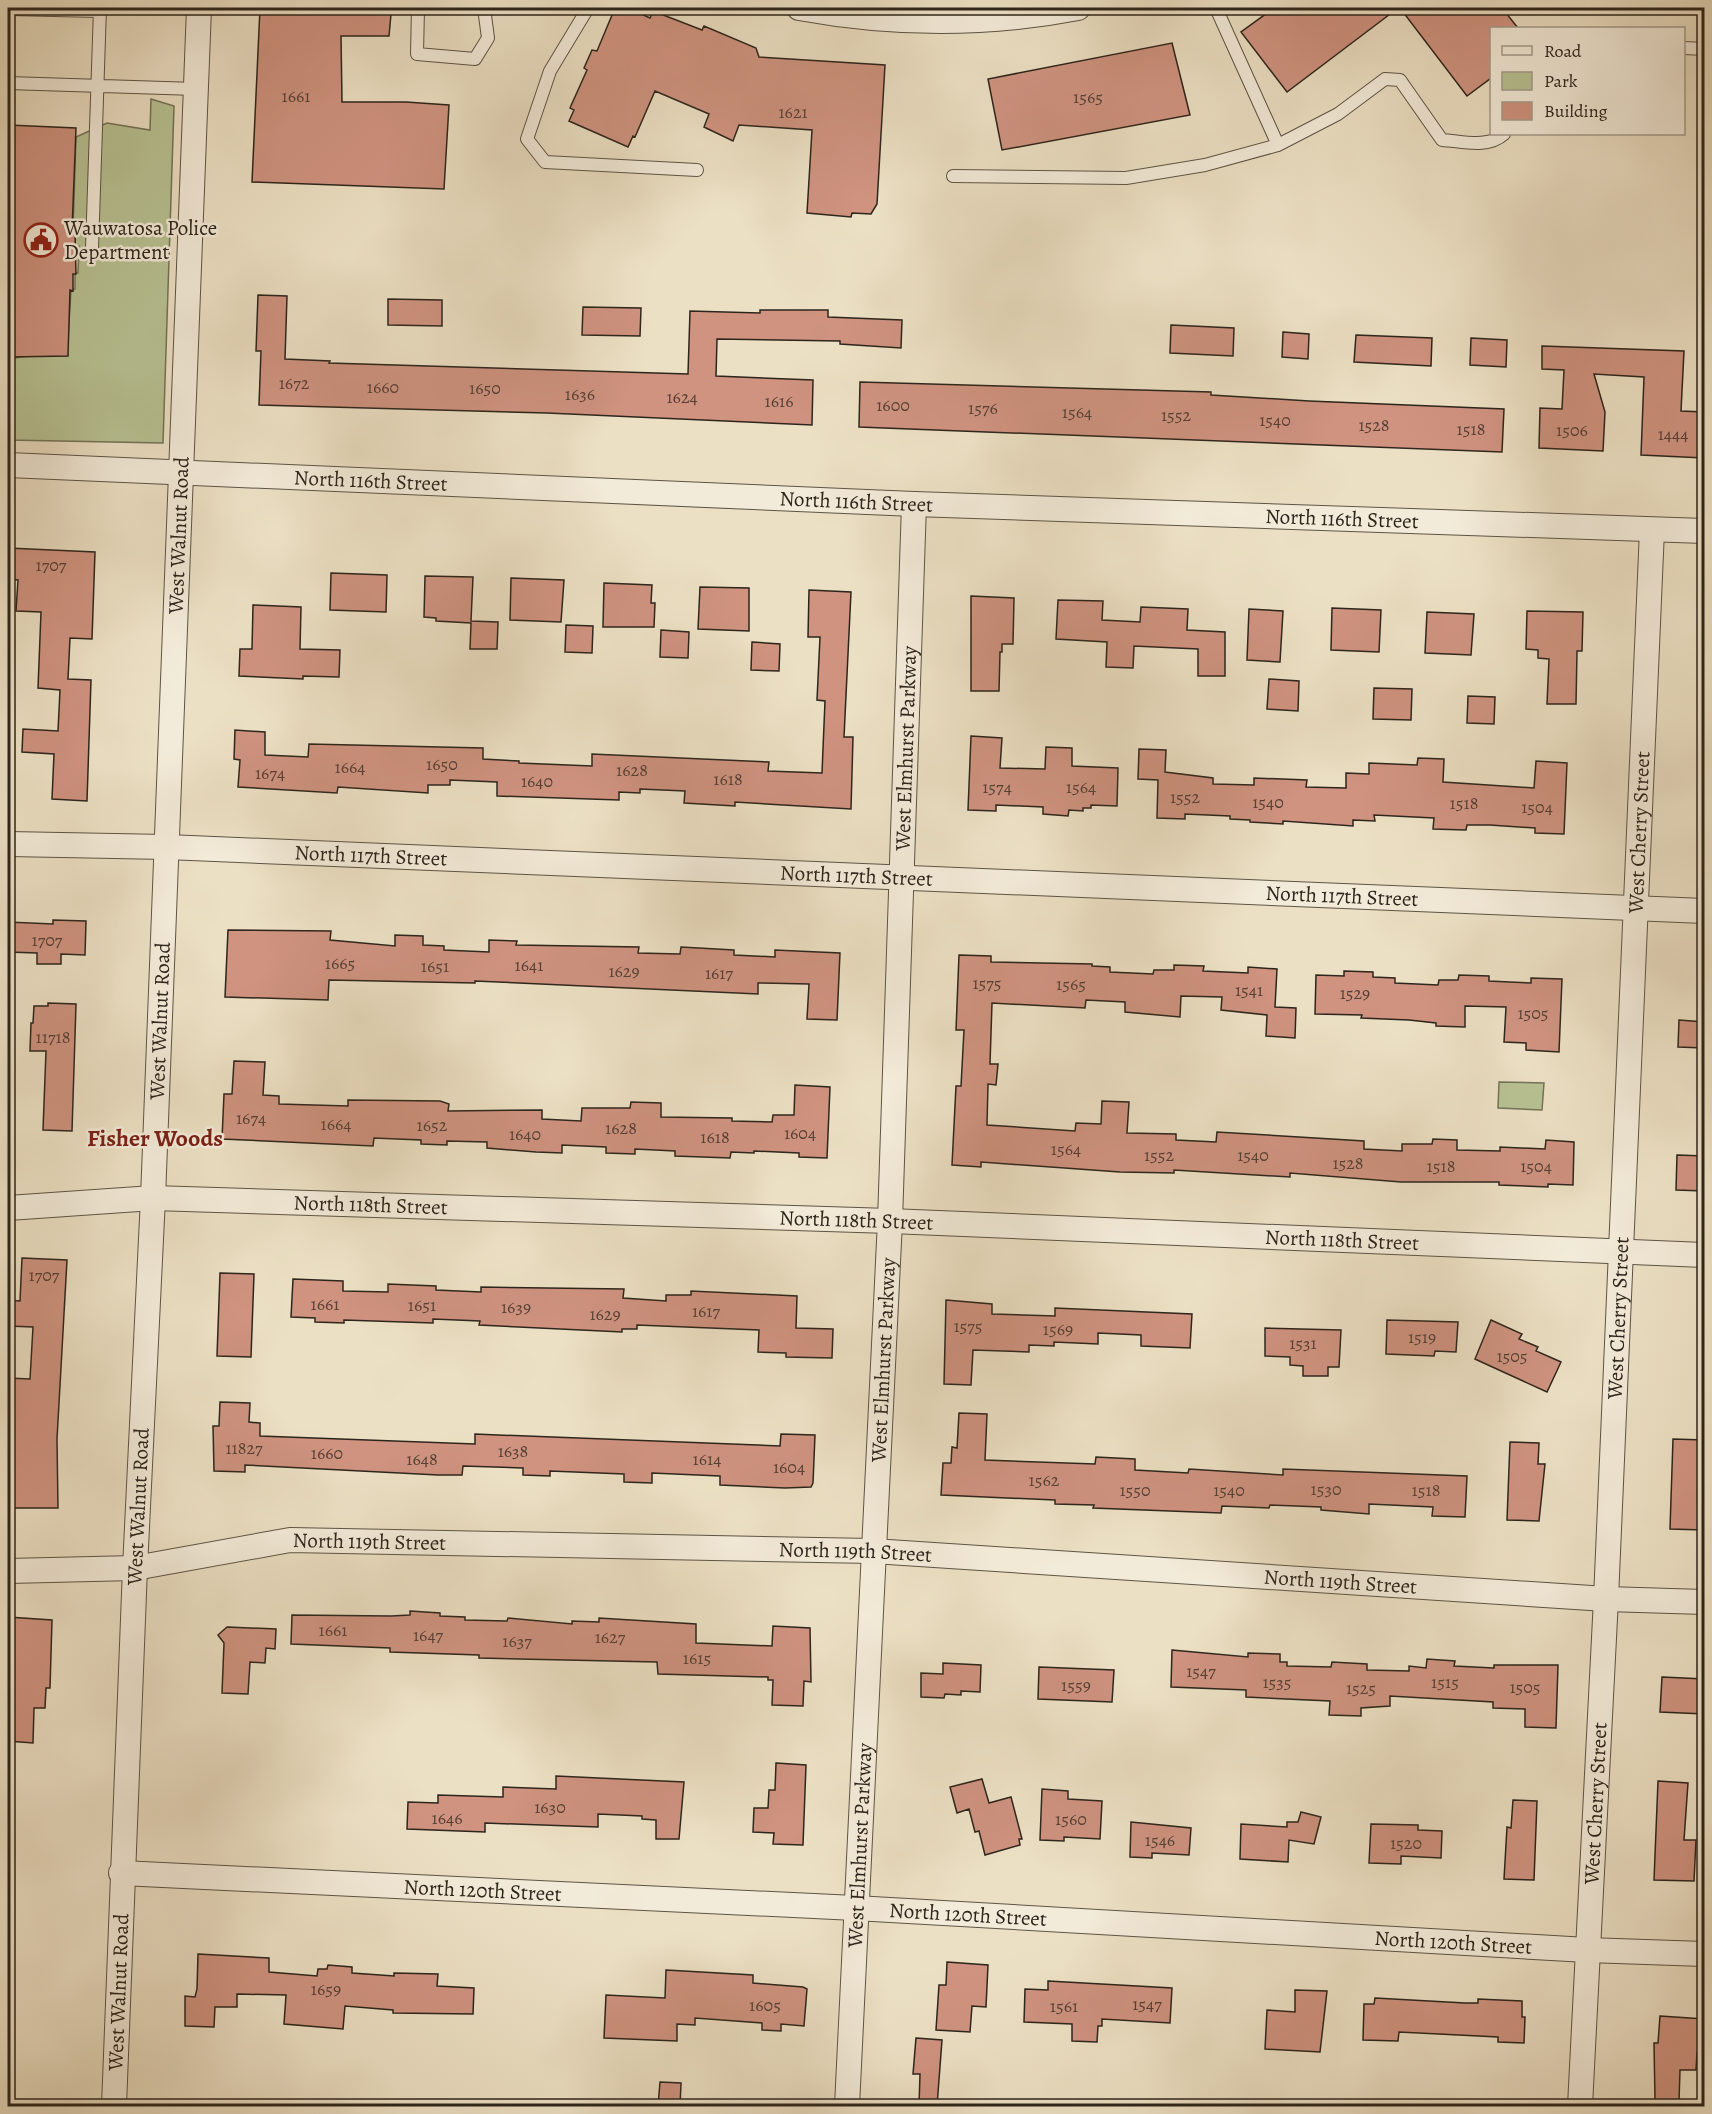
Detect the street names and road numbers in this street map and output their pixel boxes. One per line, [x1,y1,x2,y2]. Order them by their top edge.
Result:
street label: West Walnut Road [162,455,196,616]
street label: North 116th Street [293,463,448,498]
street label: North 116th Street [779,484,934,519]
street label: North 116th Street [1265,502,1419,535]
street label: West Elmhurst Parkway [888,645,923,852]
street label: West Cherry Street [1621,751,1656,915]
street label: North 117th Street [294,838,448,873]
street label: North 117th Street [779,859,933,893]
street label: North 117th Street [1265,879,1419,913]
street label: West Walnut Road [143,941,177,1101]
street label: North 118th Street [293,1188,448,1221]
street label: North 118th Street [779,1204,934,1237]
street label: North 118th Street [1264,1223,1420,1257]
street label: West Cherry Street [1601,1236,1636,1401]
street label: West Elmhurst Parkway [864,1256,902,1464]
street label: West Walnut Road [120,1426,156,1587]
street label: North 119th Street [292,1526,447,1557]
street label: North 119th Street [778,1535,933,1569]
street label: North 119th Street [1263,1563,1418,1601]
street label: West Cherry Street [1577,1722,1614,1886]
street label: West Elmhurst Parkway [841,1742,879,1949]
street label: North 120th Street [403,1872,562,1908]
street label: North 120th Street [888,1896,1048,1933]
street label: West Walnut Road [101,1912,136,2072]
street label: North 120th Street [1374,1924,1533,1961]

